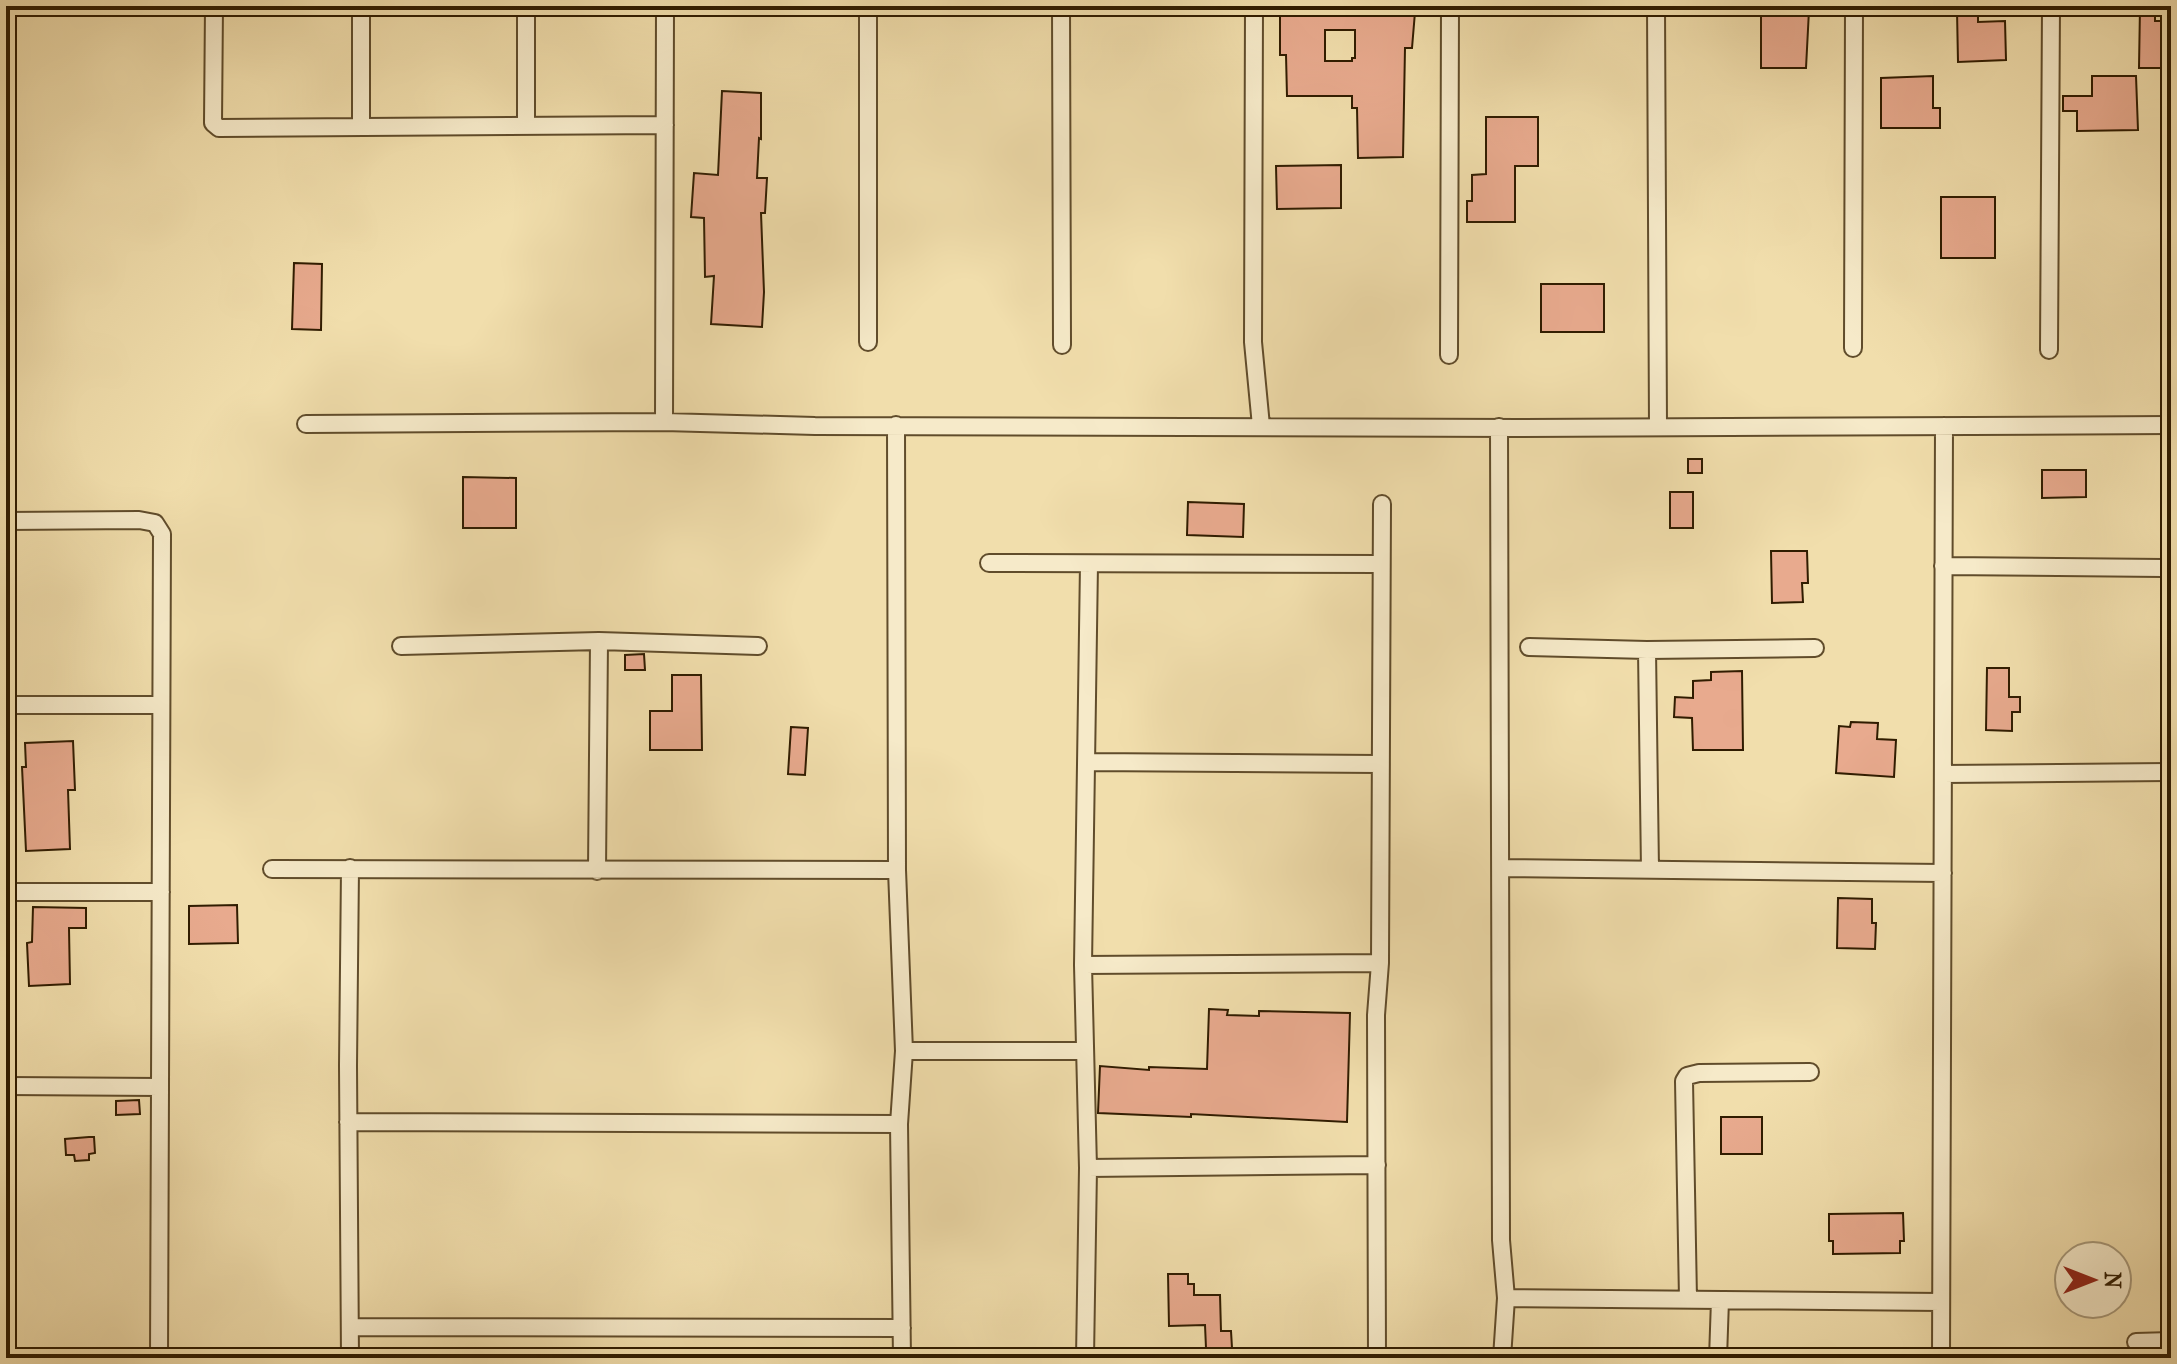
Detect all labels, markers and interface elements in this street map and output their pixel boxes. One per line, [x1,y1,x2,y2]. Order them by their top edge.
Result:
north arrow [2053,1240,2133,1320]
text: N [2099,1272,2125,1289]

